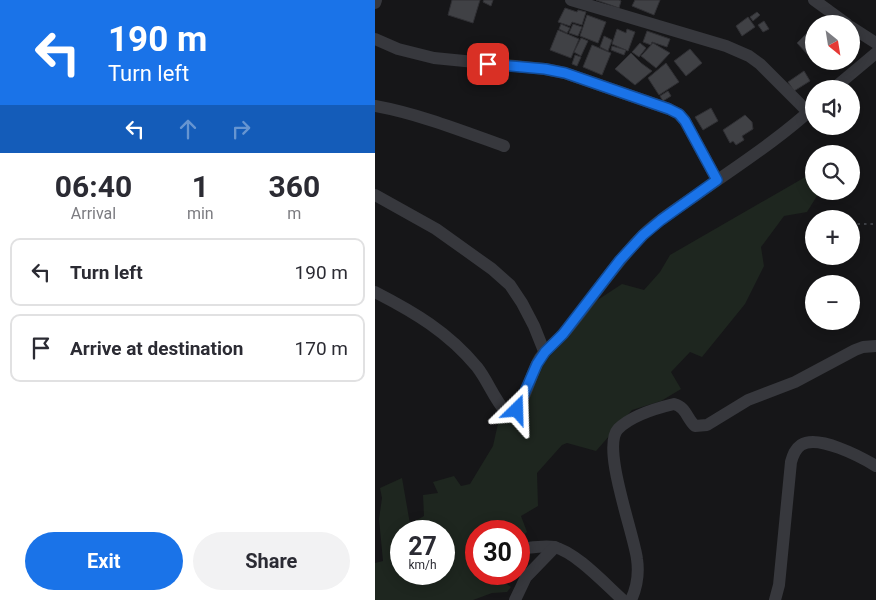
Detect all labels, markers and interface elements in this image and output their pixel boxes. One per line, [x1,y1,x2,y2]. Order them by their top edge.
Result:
north arrow [805,15,860,70]
map controls [805,15,860,330]
text: 190 m [108,19,207,60]
icon: left [25,20,90,85]
pin [467,43,509,85]
icon: arrive [474,50,502,78]
text: Turn left [108,61,189,86]
button: sound [805,80,860,135]
icon: left [121,115,149,143]
icon: ahead [174,115,202,143]
icon: right [227,115,255,143]
button: search [805,145,860,200]
text: 06:40 [55,169,132,204]
text: 1 [192,169,209,204]
text: 360 [269,169,320,204]
text: Arrival [71,204,116,223]
text: min [187,204,214,223]
text: m [287,204,301,223]
button: + [805,210,860,265]
icon: left [27,258,55,286]
text: Turn left [70,261,143,284]
text: 190 m [295,261,348,284]
button: − [805,275,860,330]
icon: arrive [27,334,55,362]
text: Arrive at destination [70,337,243,360]
text: 170 m [295,337,348,360]
position arrow [490,383,542,435]
speed limit sign: 30 [465,520,530,585]
button: Exit [25,532,183,590]
button: Share [193,532,350,590]
text: 27 [408,532,437,561]
text: km/h [408,558,437,572]

